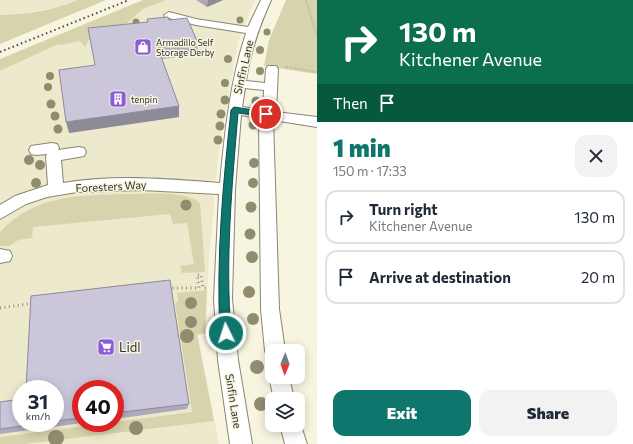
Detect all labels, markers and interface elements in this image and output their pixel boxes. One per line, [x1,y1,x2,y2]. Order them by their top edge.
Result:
text: 130 m [399,14,476,48]
icon: right [333,16,385,68]
shop icon: Armadillo Self Storage Derby [133,37,153,57]
place label: Armadillo Self Storage Derby [156,37,215,58]
street label: Sinfin Lane [230,38,256,95]
text: Kitchener Avenue [399,48,542,70]
building icon: tenpin [108,89,128,109]
icon: arrive [376,92,398,114]
place label: tenpin [131,94,157,105]
text: Then [333,94,368,112]
pin [249,97,283,131]
icon: arrive [255,103,277,125]
text: 1 min [333,133,391,162]
button: close [575,135,617,177]
text: 150 m · 17:33 [333,163,407,179]
street label: Foresters Way [75,178,147,194]
text: Turn right [369,200,438,218]
icon: right [335,206,357,228]
text: 130 m [574,208,615,226]
text: Kitchener Avenue [369,218,472,234]
icon: arrive [335,266,357,288]
text: Arrive at destination [369,268,511,286]
text: 20 m [581,268,615,286]
position arrow [205,312,247,354]
supermarket icon: Lidl [96,337,116,357]
place label: Lidl [119,339,141,355]
north arrow [265,344,305,384]
map controls [265,344,305,432]
street label: Sinfin Lane [223,373,245,430]
speed limit sign: 40 [72,380,124,432]
text: 31 [28,389,48,413]
button: Exit [333,390,471,436]
button: Share [479,390,617,436]
button: layers [265,392,305,432]
text: km/h [26,410,50,422]

